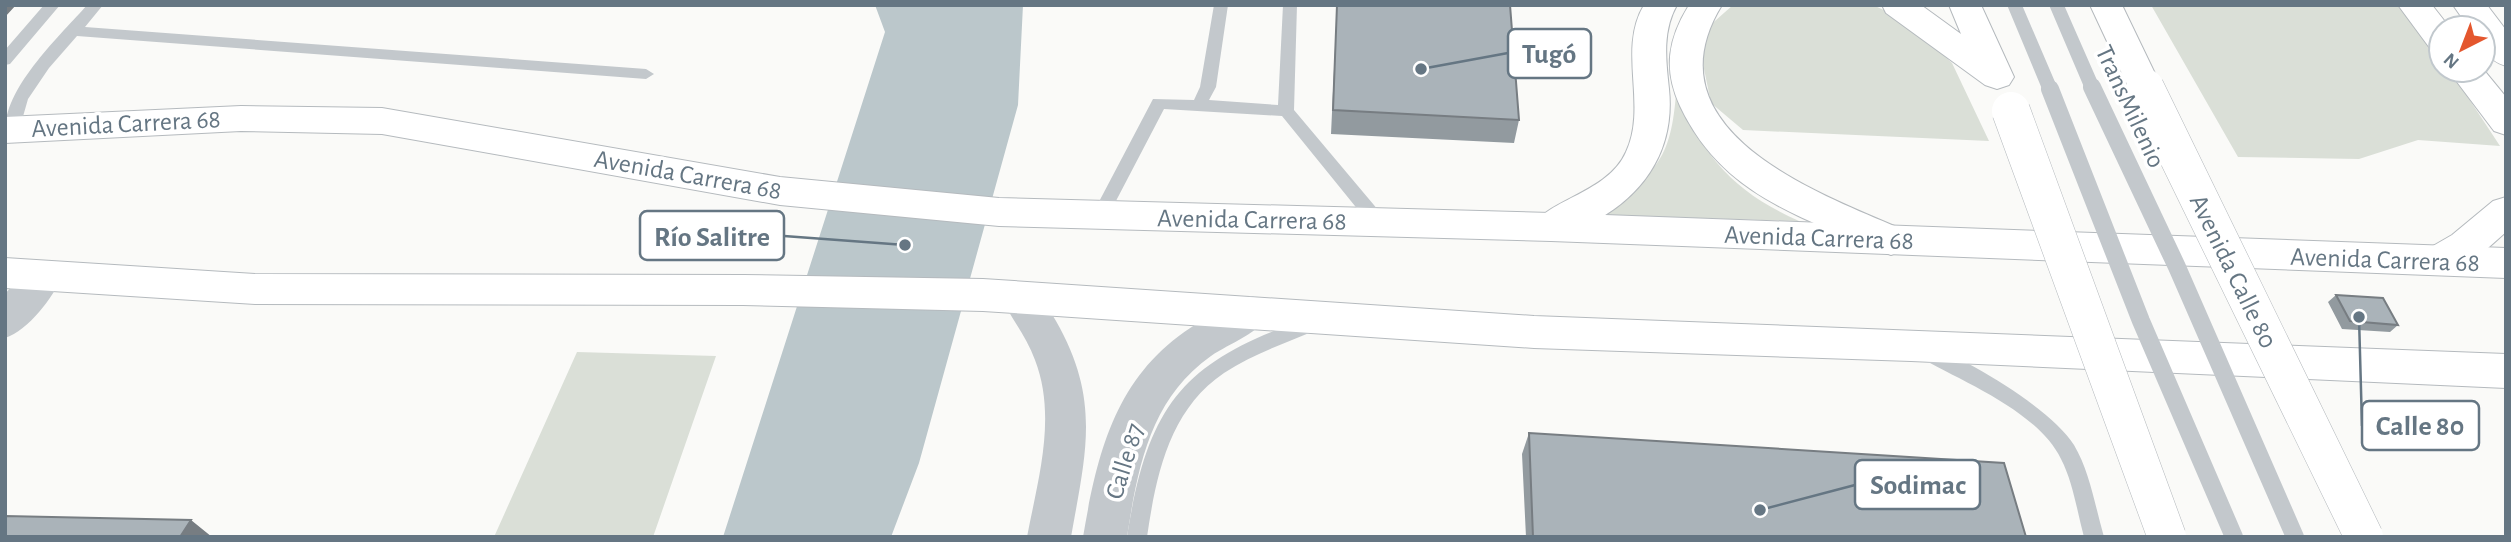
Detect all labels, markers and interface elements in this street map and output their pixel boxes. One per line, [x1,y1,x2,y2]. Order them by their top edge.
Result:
north arrow [2427,14,2497,84]
callout: Tugó [1508,29,1591,78]
text: Tugó [1522,41,1576,69]
street label: TransMilenio [2090,41,2170,172]
text: N [2440,49,2463,72]
street label: Avenida Carrera 68 [31,106,221,142]
street label: Avenida Carrera 68 [592,146,783,204]
street label: Avenida Calle 80 [2185,191,2281,352]
street label: Avenida Carrera 68 [1157,205,1347,235]
callout: Río Salitre [640,211,784,260]
street label: Avenida Carrera 68 [1724,222,1914,254]
text: Río Salitre [654,224,770,252]
street label: Avenida Carrera 68 [2290,244,2480,276]
callout: Calle 80 [2362,401,2479,450]
text: Calle 80 [2376,413,2464,441]
street label: Calle 87 [1101,420,1149,502]
callout: Sodimac [1855,460,1980,509]
text: Sodimac [1870,472,1966,500]

